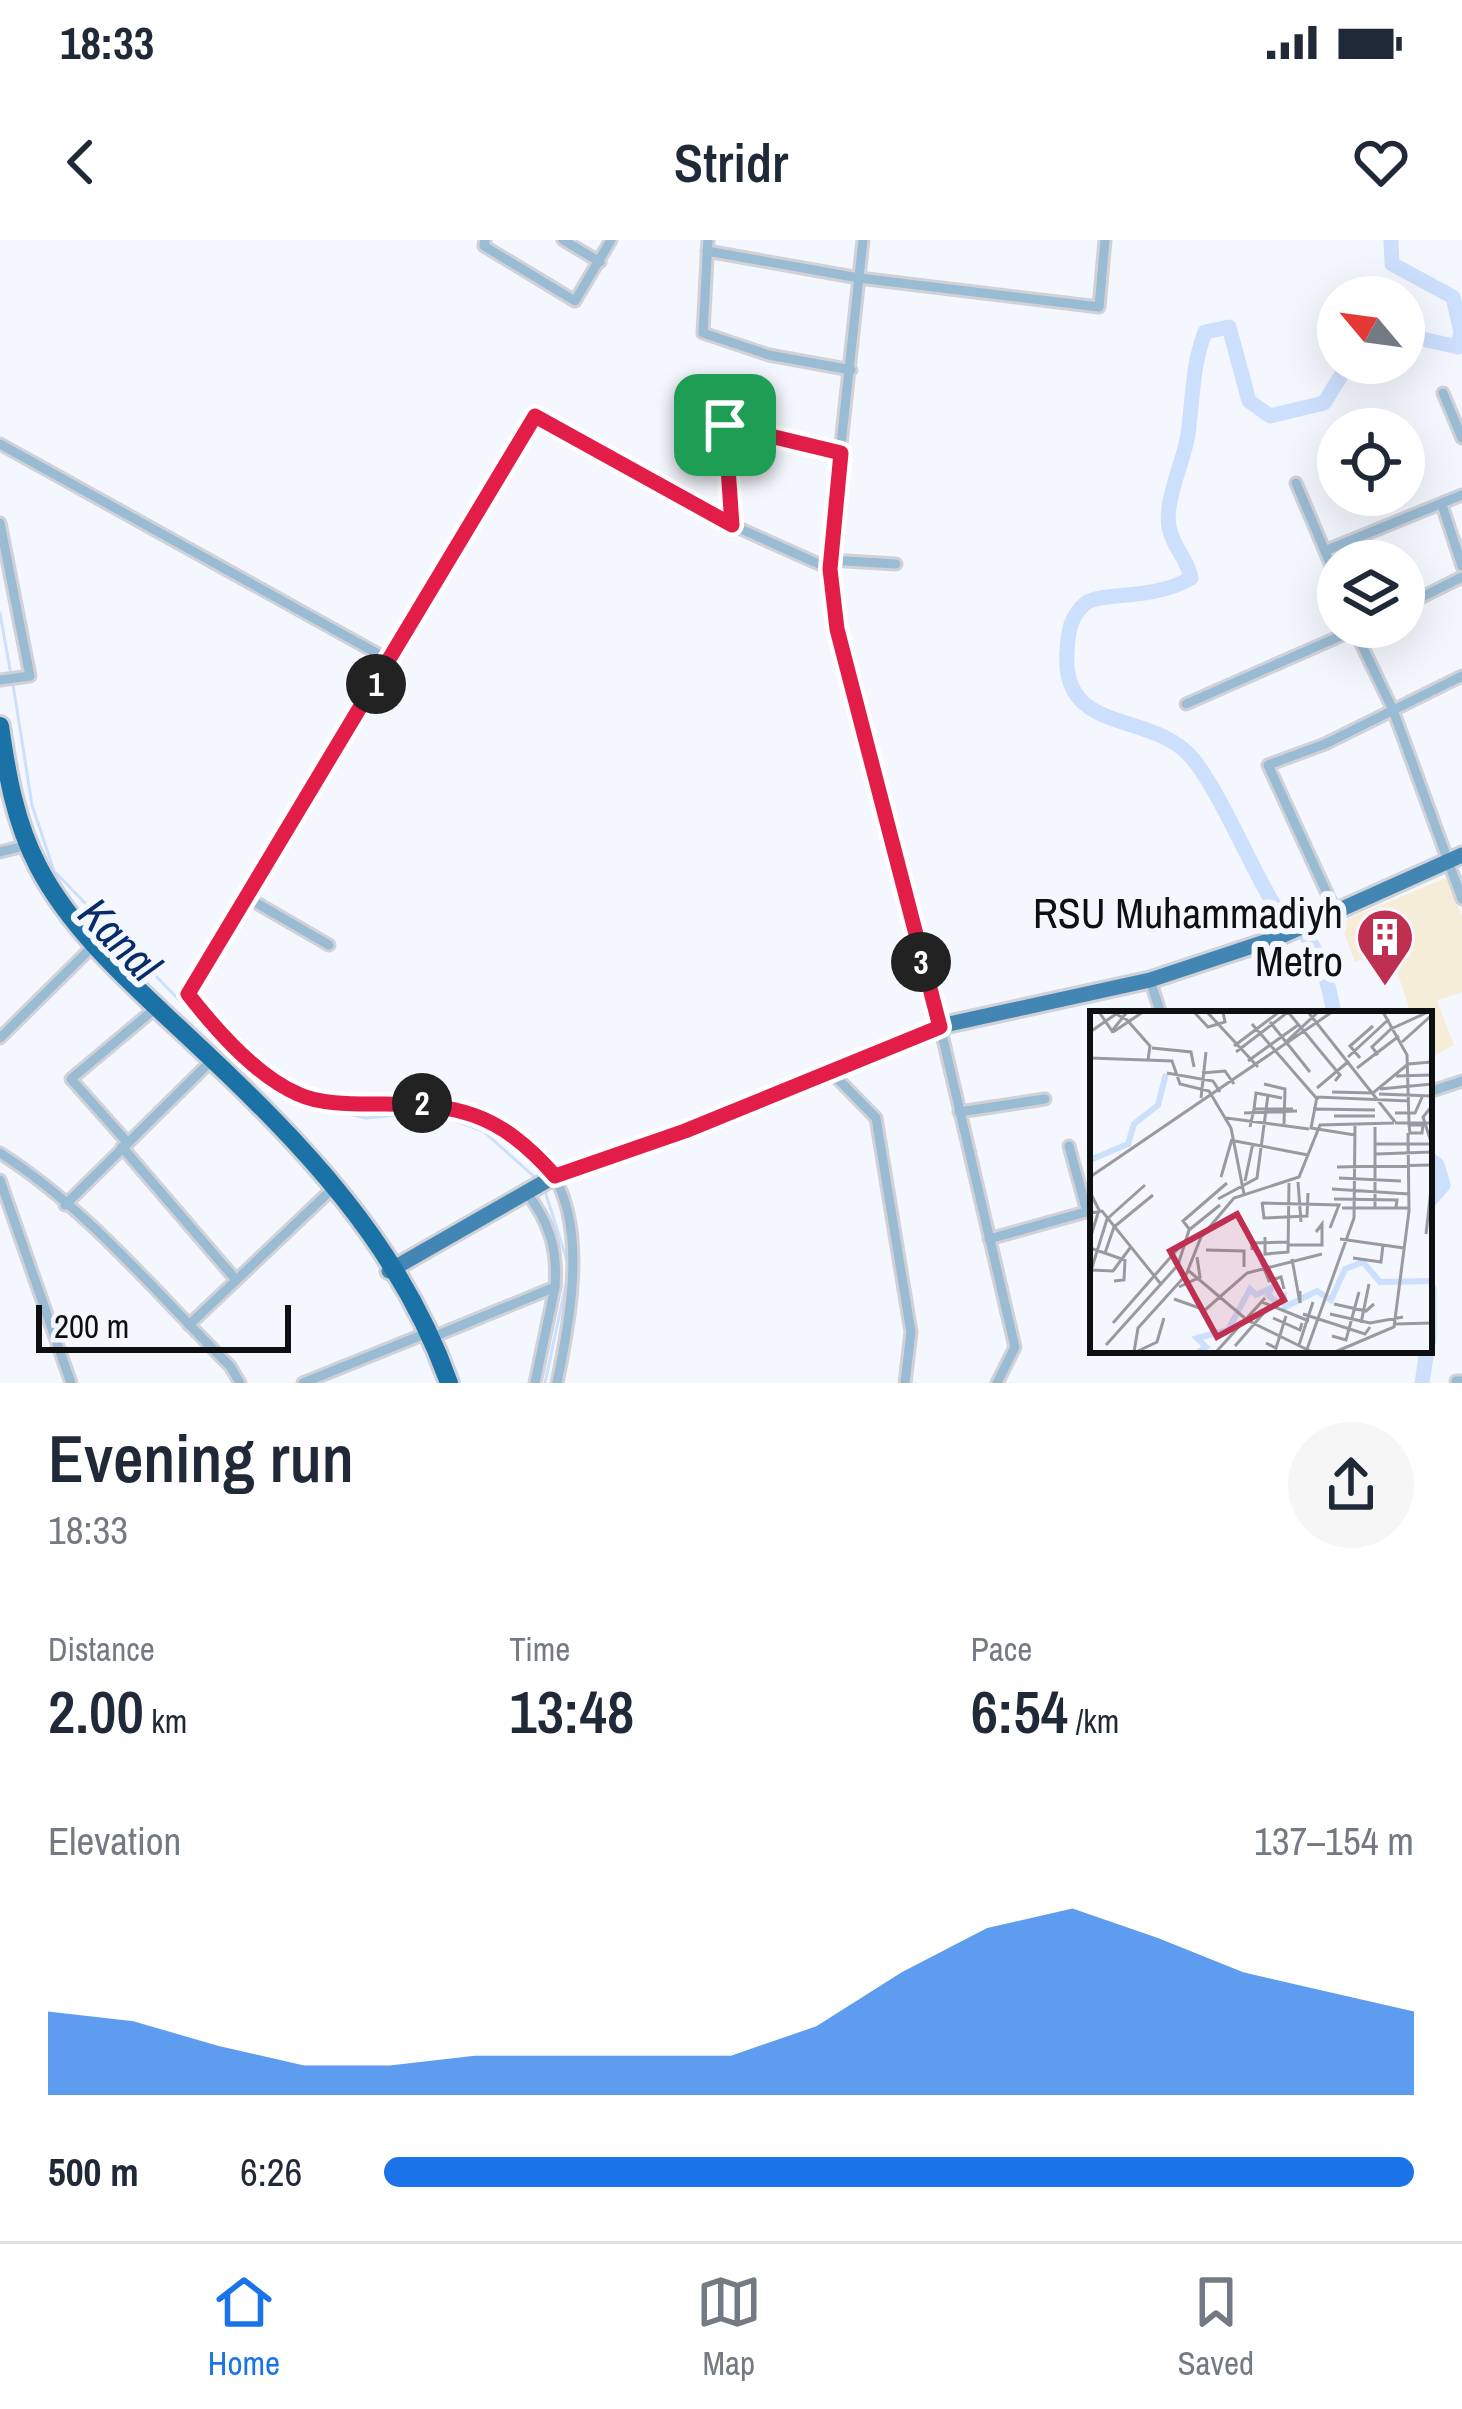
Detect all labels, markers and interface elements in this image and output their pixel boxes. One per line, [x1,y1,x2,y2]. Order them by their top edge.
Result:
text: 18:33 [60,12,154,73]
text: Stridr [674,126,788,199]
icon: back [48,129,114,195]
icon: heart [1348,129,1414,195]
north arrow [1317,276,1425,384]
map controls [1317,276,1425,648]
pin [674,374,776,476]
icon: arrive [692,392,758,458]
button: locate [1317,408,1425,516]
button: layers [1317,540,1425,648]
pin: 1 [346,654,406,714]
text: 1 [368,662,384,706]
water label: Kanal [66,884,176,994]
place label: RSU Muhammadiyh Metro [1033,885,1343,989]
building icon: RSU Muhammadiyh Metro [1354,906,1416,988]
pin: 3 [891,932,951,992]
text: 3 [913,940,929,984]
inset map [1090,1011,1432,1353]
pin: 2 [392,1073,452,1133]
text: 2 [414,1081,430,1125]
scale bar [36,1299,291,1352]
text: 200 m [54,1304,129,1348]
text: Evening run [48,1414,354,1503]
button: share [1288,1422,1414,1548]
text: 18:33 [48,1504,128,1556]
text: Distance [48,1627,155,1671]
text: Time [509,1627,570,1671]
text: Pace [971,1627,1032,1671]
text: 2.00 [48,1671,144,1752]
text: 13:48 [509,1671,634,1752]
text: 6:54 [971,1671,1068,1752]
text: km [144,1699,187,1743]
text: /km [1068,1699,1119,1743]
text: Elevation [48,1815,181,1867]
text: 137–154 m [1254,1815,1414,1867]
text: 500 m [48,2146,139,2198]
text: 6:26 [240,2146,302,2198]
tab: Home [208,2269,280,2385]
tab: Map [696,2269,762,2385]
tab: Saved [1177,2269,1254,2385]

